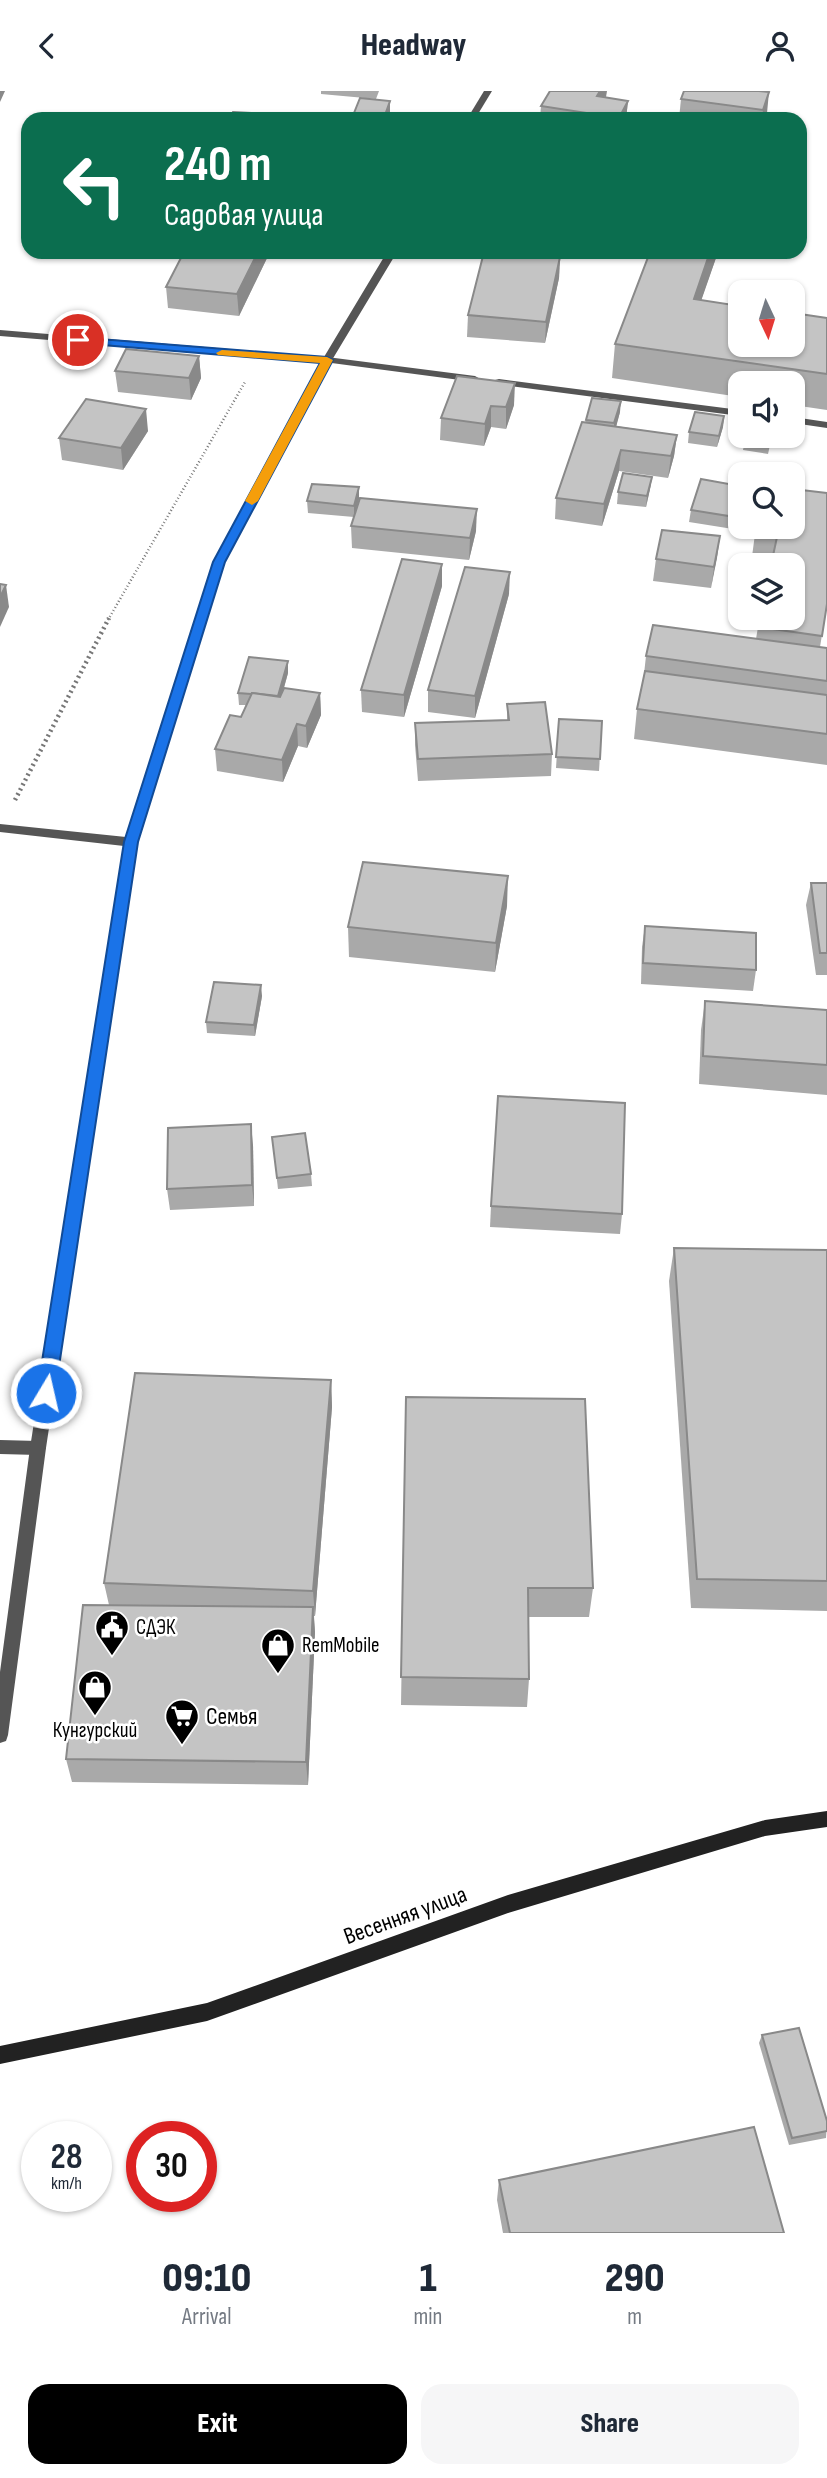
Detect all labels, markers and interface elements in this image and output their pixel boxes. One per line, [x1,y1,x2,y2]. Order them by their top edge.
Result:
text: Headway [361,26,466,65]
icon: back [28,27,66,65]
icon: person [761,27,799,65]
text: 240 m [164,136,272,195]
icon: left [49,140,140,231]
text: Садовая улица [164,196,324,235]
north arrow [728,280,805,357]
map controls [728,280,805,630]
pin [48,310,108,370]
icon: arrive [59,321,97,359]
button: sound [728,371,805,448]
button: search [728,462,805,539]
button: layers [728,553,805,630]
position arrow [9,1356,83,1430]
public building icon: СДЭК [93,1608,131,1657]
place label: СДЭК [136,1615,176,1640]
shop icon: RemMobile [259,1626,297,1675]
place label: RemMobile [302,1633,380,1658]
shop icon: Кунгурский [76,1668,114,1717]
supermarket icon: Семья [163,1697,201,1746]
place label: Семья [206,1702,258,1731]
place label: Кунгурский [53,1718,137,1743]
street label: Весенняя улица [340,1880,471,1951]
speed limit sign: 30 [126,2121,217,2212]
text: 28 [51,2136,82,2179]
text: km/h [51,2173,82,2194]
text: 09:10 [162,2253,251,2304]
text: 1 [419,2253,437,2304]
text: 290 [605,2253,665,2304]
text: Arrival [182,2303,232,2331]
text: min [414,2303,442,2331]
text: m [627,2303,642,2331]
button: Exit [28,2384,407,2464]
button: Share [421,2384,799,2464]

